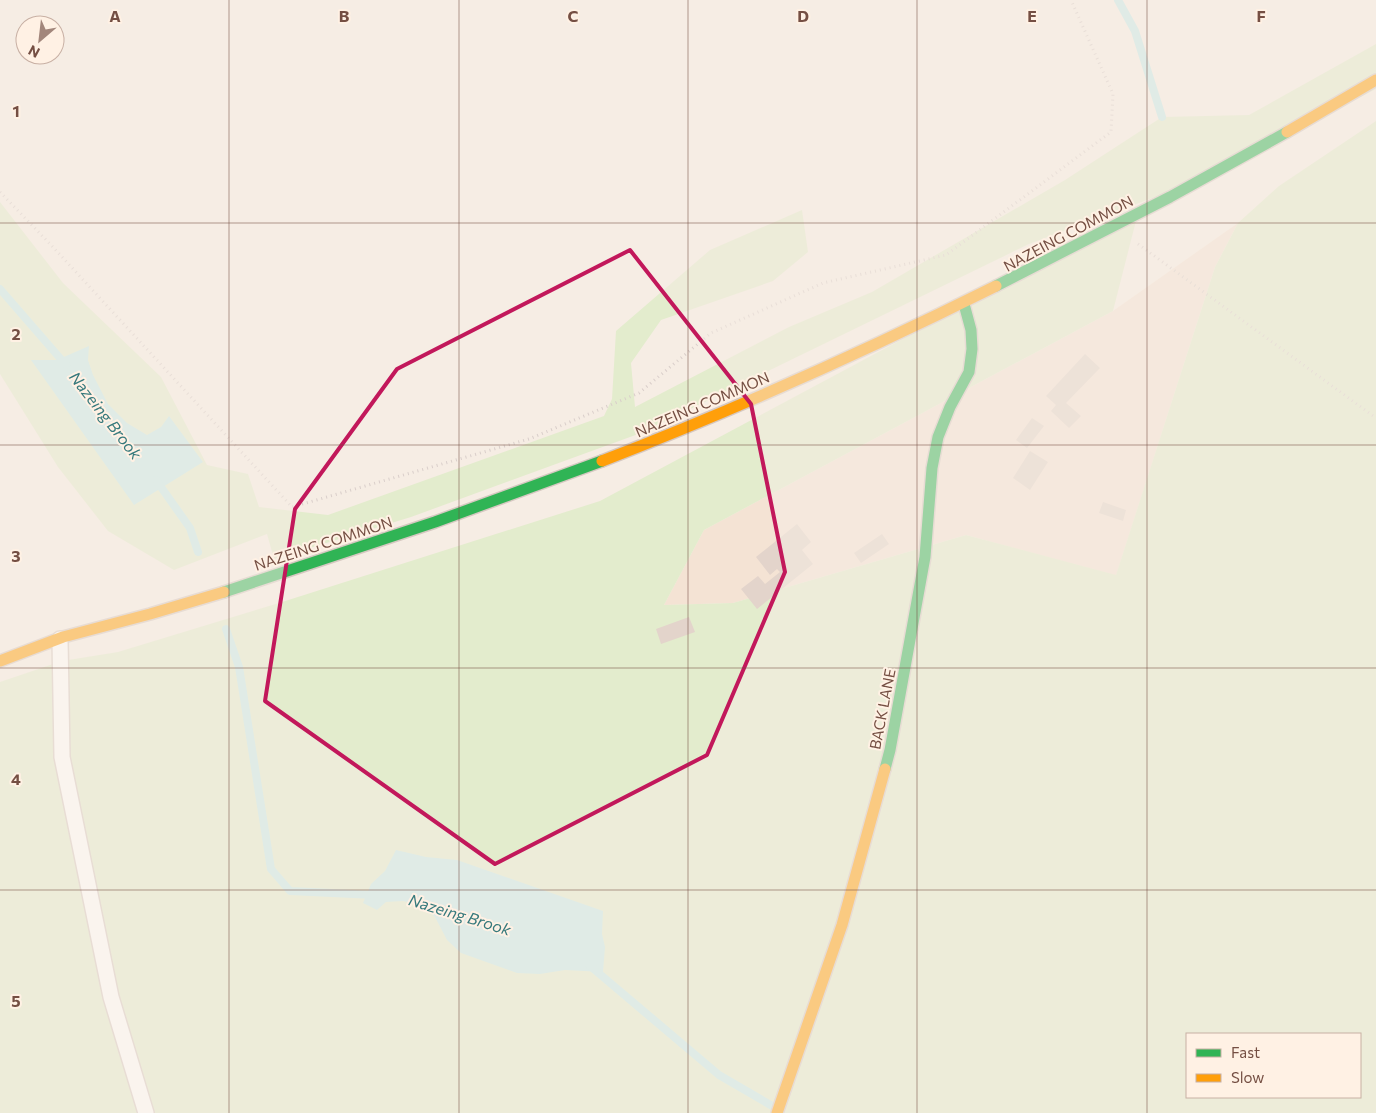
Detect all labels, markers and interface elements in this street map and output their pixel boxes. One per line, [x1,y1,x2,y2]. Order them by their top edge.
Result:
text: A [109,6,121,25]
text: B [339,6,350,25]
text: C [568,6,579,25]
text: D [797,6,809,25]
text: E [1027,6,1037,25]
text: F [1256,6,1266,25]
north arrow [15,15,65,65]
text: N [25,42,42,62]
text: 1 [12,101,20,120]
street label: NAZEING COMMON [1000,191,1136,275]
text: 2 [11,324,21,343]
water label: Nazeing Brook [66,367,146,463]
street label: NAZEING COMMON [632,368,772,440]
street label: NAZEING COMMON [252,512,394,574]
text: 3 [11,546,21,565]
street label: BACK LANE [865,667,899,751]
text: 4 [11,769,21,788]
water label: Nazeing Brook [407,889,514,939]
text: 5 [11,991,21,1010]
legend [1186,1033,1361,1098]
text: Fast [1231,1043,1260,1061]
text: Slow [1231,1068,1264,1086]

